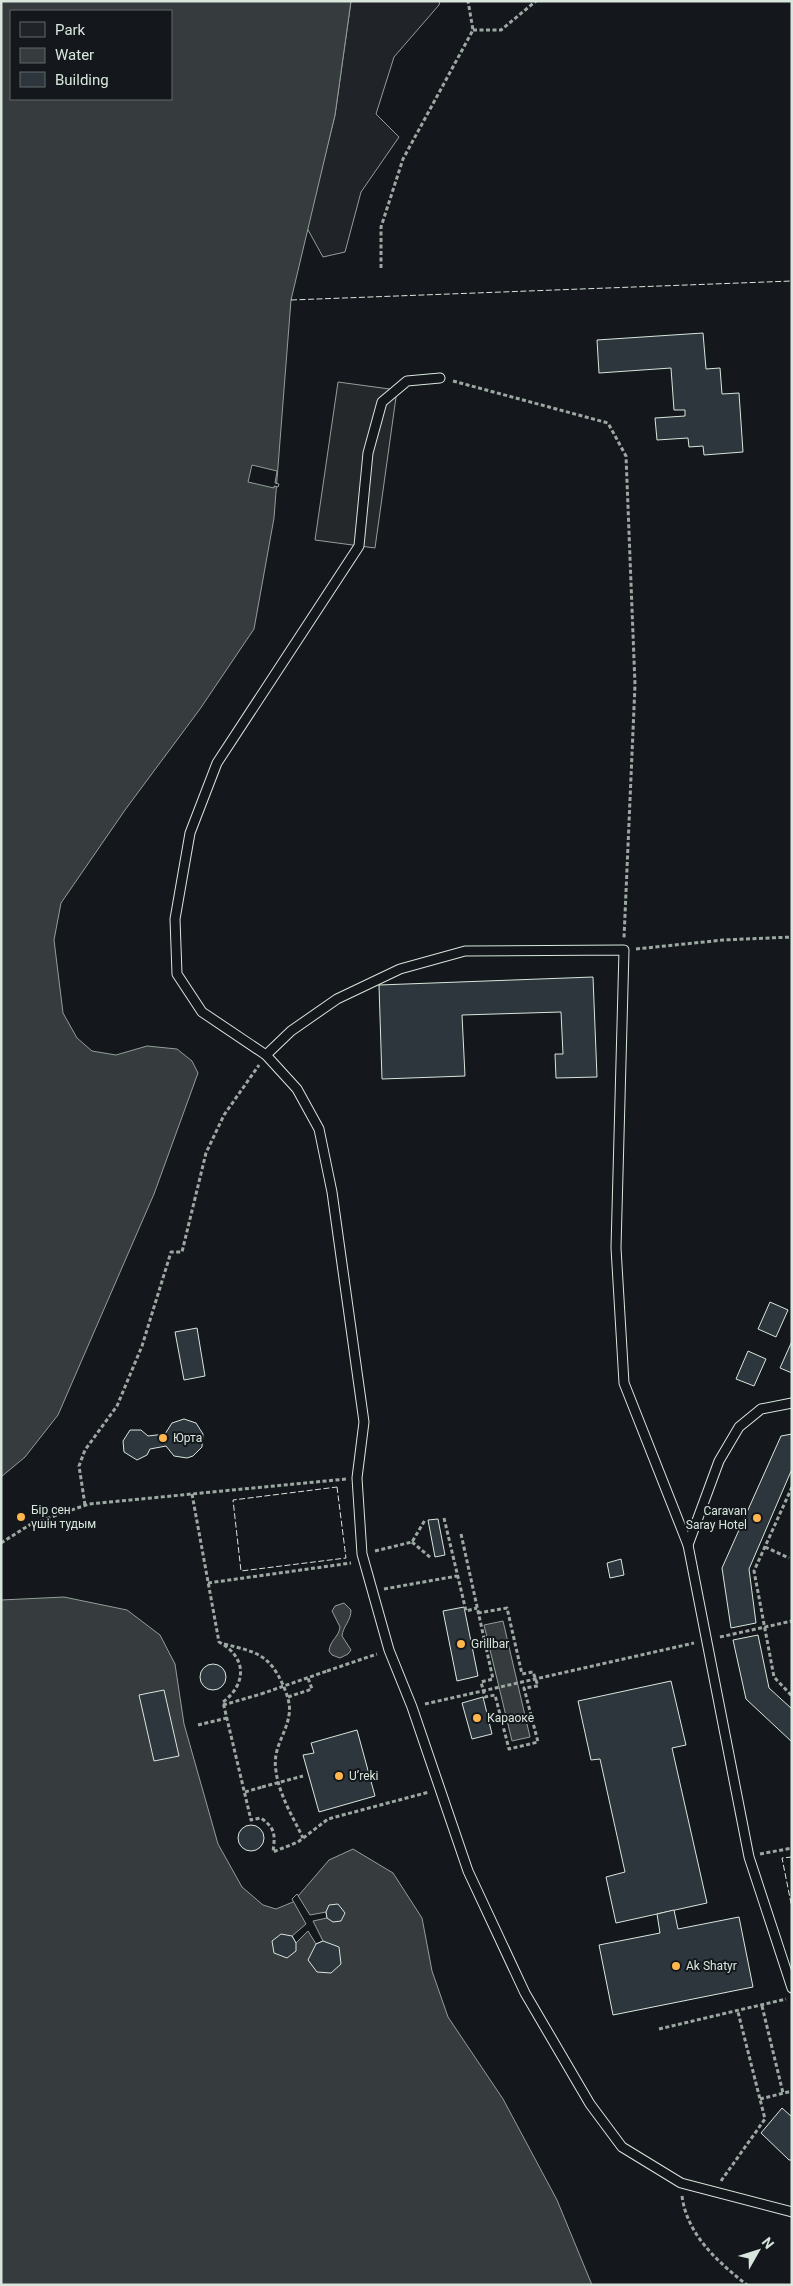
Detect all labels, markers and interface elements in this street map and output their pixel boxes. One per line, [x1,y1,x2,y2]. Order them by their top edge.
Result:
legend [10,10,172,100]
text: Park [55,21,86,39]
text: Water [55,46,94,64]
text: Building [55,71,109,89]
place label: Юрта [173,1431,202,1445]
marker: Юрта [157,1432,169,1444]
place label: Бір сен үшін тудым [31,1503,96,1531]
place label: Caravan Saray Hotel [686,1504,747,1532]
marker: Бір сен үшін тудым [15,1511,27,1523]
marker: Caravan Saray Hotel [751,1512,763,1524]
place label: Grillbar [471,1637,509,1651]
marker: Grillbar [455,1638,467,1650]
place label: Караоке [487,1711,534,1725]
marker: Караоке [471,1712,483,1724]
place label: U’reki [349,1769,379,1783]
marker: U’reki [333,1770,345,1782]
place label: Ak Shatyr [686,1959,737,1973]
marker: Ak Shatyr [670,1960,682,1972]
north arrow [733,2226,783,2276]
text: N [759,2234,777,2252]

